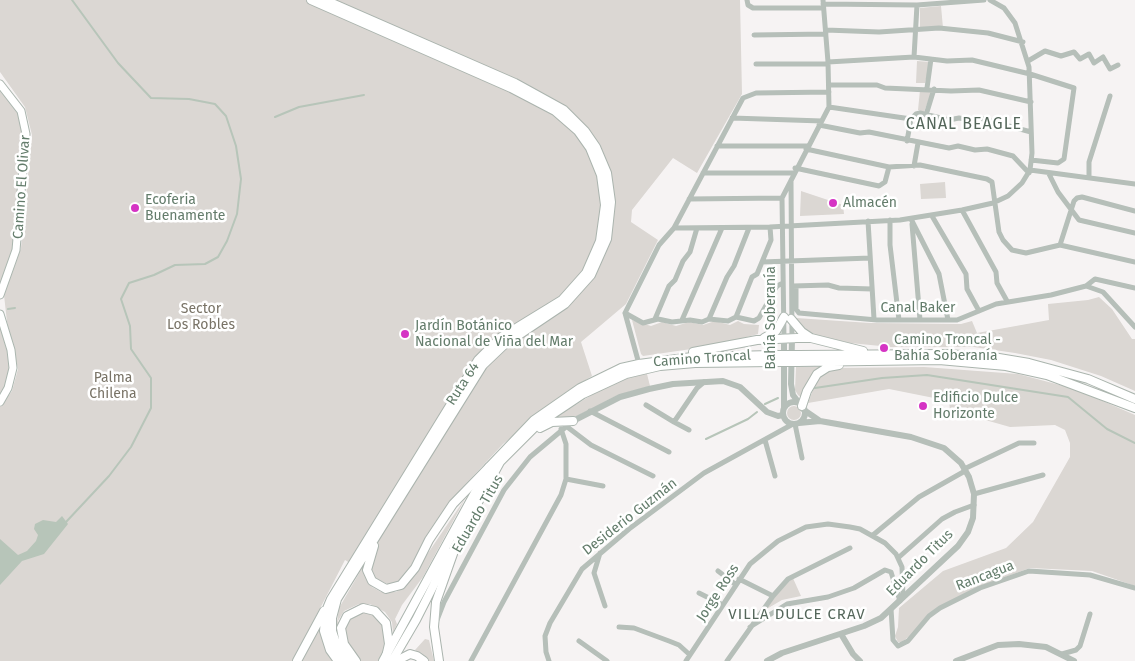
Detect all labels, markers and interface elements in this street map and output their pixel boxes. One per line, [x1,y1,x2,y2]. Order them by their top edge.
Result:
district label: CANAL BEAGLE [904,115,1024,135]
street label: Camino El Olivar [10,135,34,239]
place label: Ecoferia Buenamente [145,192,225,224]
place label: Almacén [843,195,897,211]
marker: Almacén [827,197,839,209]
marker: Ecoferia Buenamente [129,202,141,214]
street label: Bahía Soberanía [763,266,779,370]
street label: Canal Baker [880,300,956,316]
park label: Sector Los Robles [167,301,235,334]
place label: Jardín Botánico Nacional de Viña del Mar [415,318,573,351]
marker: Jardín Botánico Nacional de Viña del Mar [399,328,411,340]
place label: Camino Troncal - Bahía Soberanía [894,332,1001,364]
marker: Camino Troncal - Bahía Soberanía [878,342,890,354]
street label: Camino Troncal [653,347,751,371]
street label: Ruta 64 [443,359,483,409]
park label: Palma Chilena [89,370,137,402]
place label: Edificio Dulce Horizonte [933,390,1018,422]
marker: Edificio Dulce Horizonte [917,400,929,412]
street label: Eduardo Titus [449,472,507,556]
street label: Desiderio Guzmán [579,475,681,559]
street label: Eduardo Titus [883,526,957,600]
street label: Rancagua [953,557,1017,595]
street label: Jorge Ross [693,561,743,625]
district label: VILLA DULCE CRAV [726,606,868,624]

